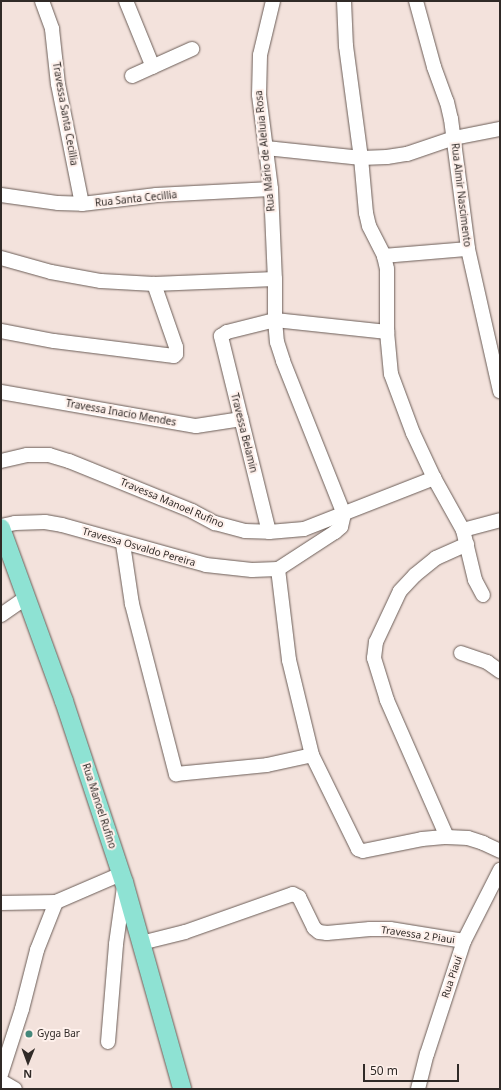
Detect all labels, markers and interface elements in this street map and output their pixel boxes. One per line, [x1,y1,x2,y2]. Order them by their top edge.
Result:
street label: Travessa Santa Cecillia [50,61,80,167]
street label: Rua Mário de Aleluia Rosa [253,90,277,212]
street label: Rua Almir Nascimento [449,142,473,248]
street label: Rua Santa Cecillia [94,189,178,209]
street label: Travessa Belamin [228,392,260,474]
street label: Travessa Inacio Mendes [65,397,177,429]
street label: Travessa Manoel Rufino [118,476,226,530]
street label: Travessa Osvaldo Pereira [81,525,197,569]
street label: Rua Manoel Rufino [80,762,118,850]
street label: Travessa 2 Piaui [380,924,456,946]
street label: Rua Piauí [439,954,465,1000]
place label: Gyga Bar [37,1028,80,1040]
marker: Gyga Bar [24,1029,34,1039]
north arrow [8,1042,48,1082]
scale bar [365,1056,461,1082]
text: 50 m [370,1062,398,1079]
text: N [23,1067,32,1082]

